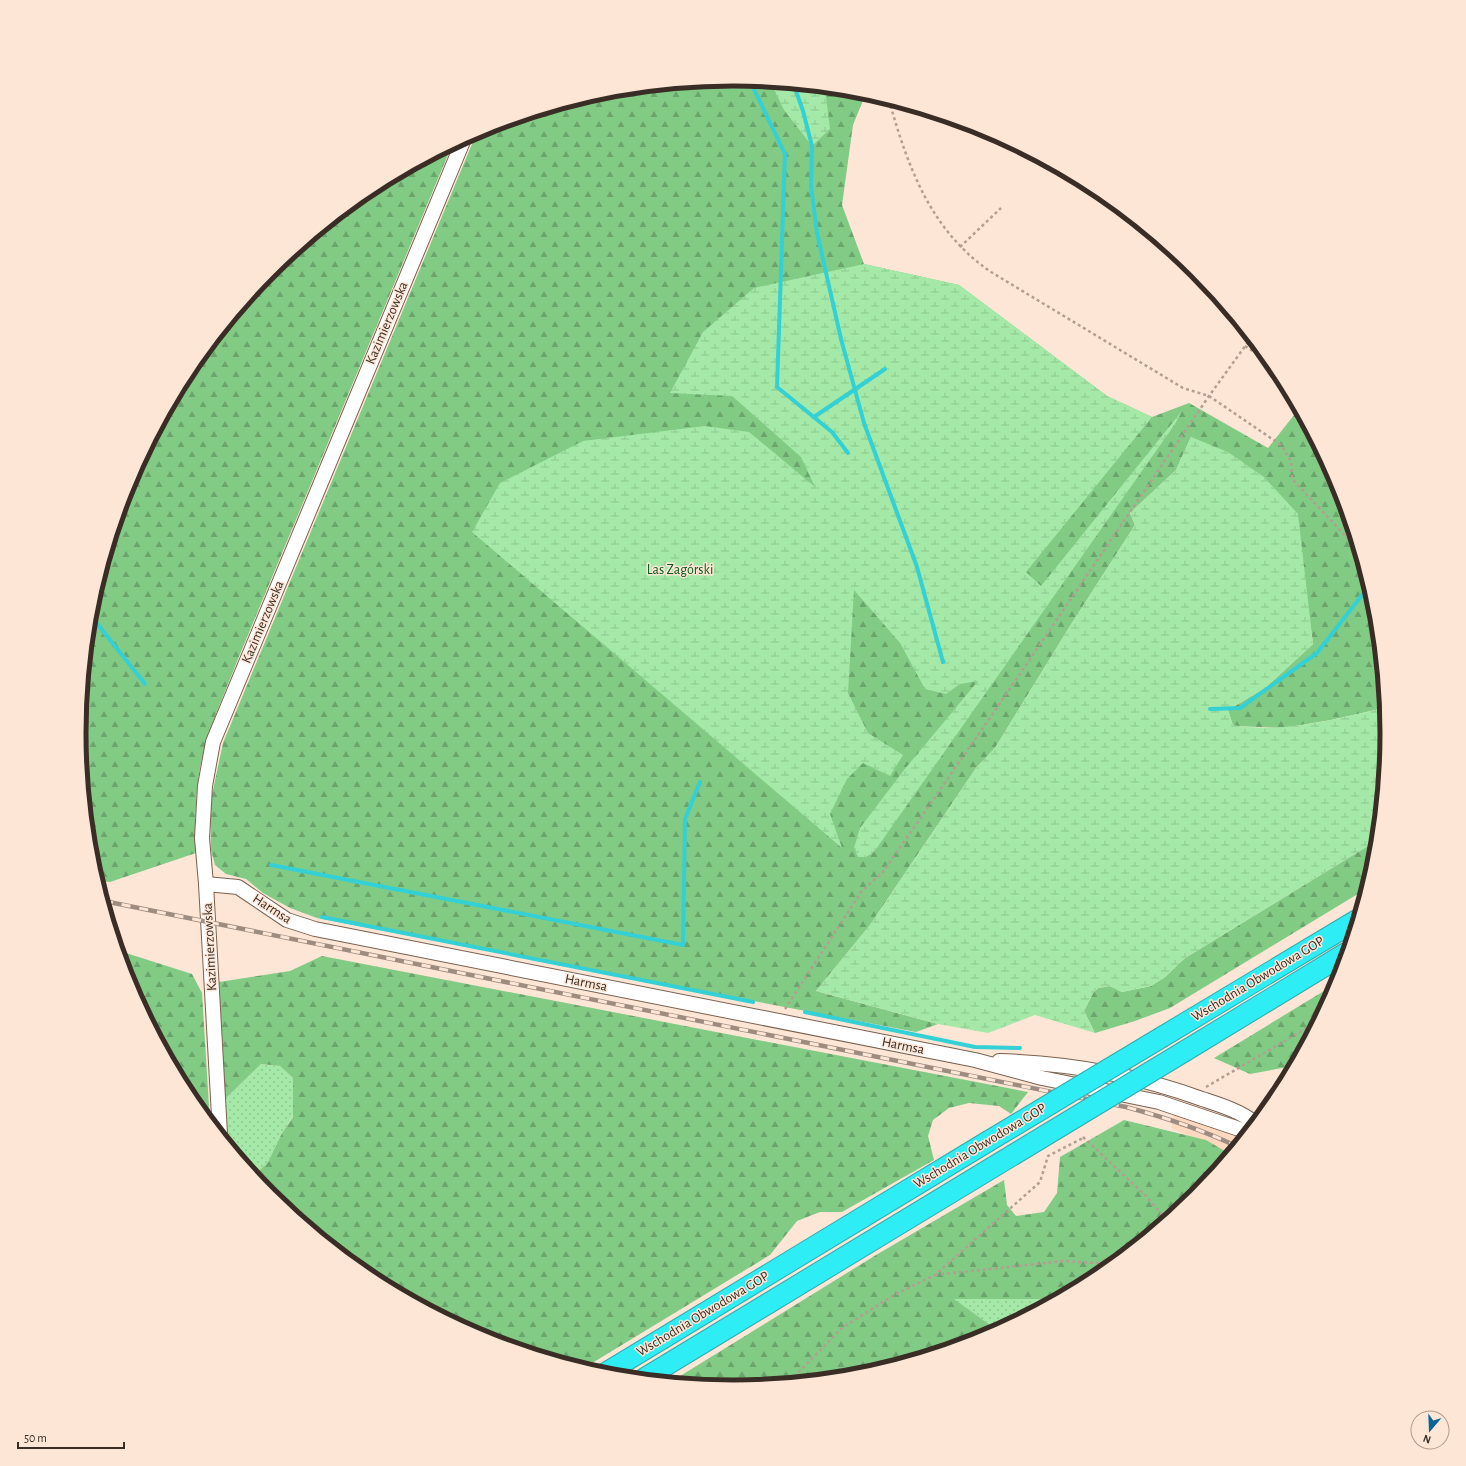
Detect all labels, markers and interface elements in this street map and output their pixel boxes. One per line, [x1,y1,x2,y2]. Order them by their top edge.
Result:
street label: Kazimierzowska [363,279,411,366]
park label: Las Zagórski [647,563,713,577]
street label: Kazimierzowska [239,578,287,665]
street label: Harmsa [250,891,294,927]
street label: Kazimierzowska [201,902,219,991]
street label: Wschodnia Obwodowa GOP [1189,934,1327,1024]
street label: Harmsa [564,972,609,994]
street label: Harmsa [881,1035,926,1057]
street label: Wschodnia Obwodowa GOP [911,1101,1049,1191]
street label: Wschodnia Obwodowa GOP [634,1269,772,1359]
north arrow [1410,1410,1450,1450]
scale bar [18,1424,124,1450]
text: 50 m [24,1432,47,1444]
text: N [1421,1433,1432,1445]

